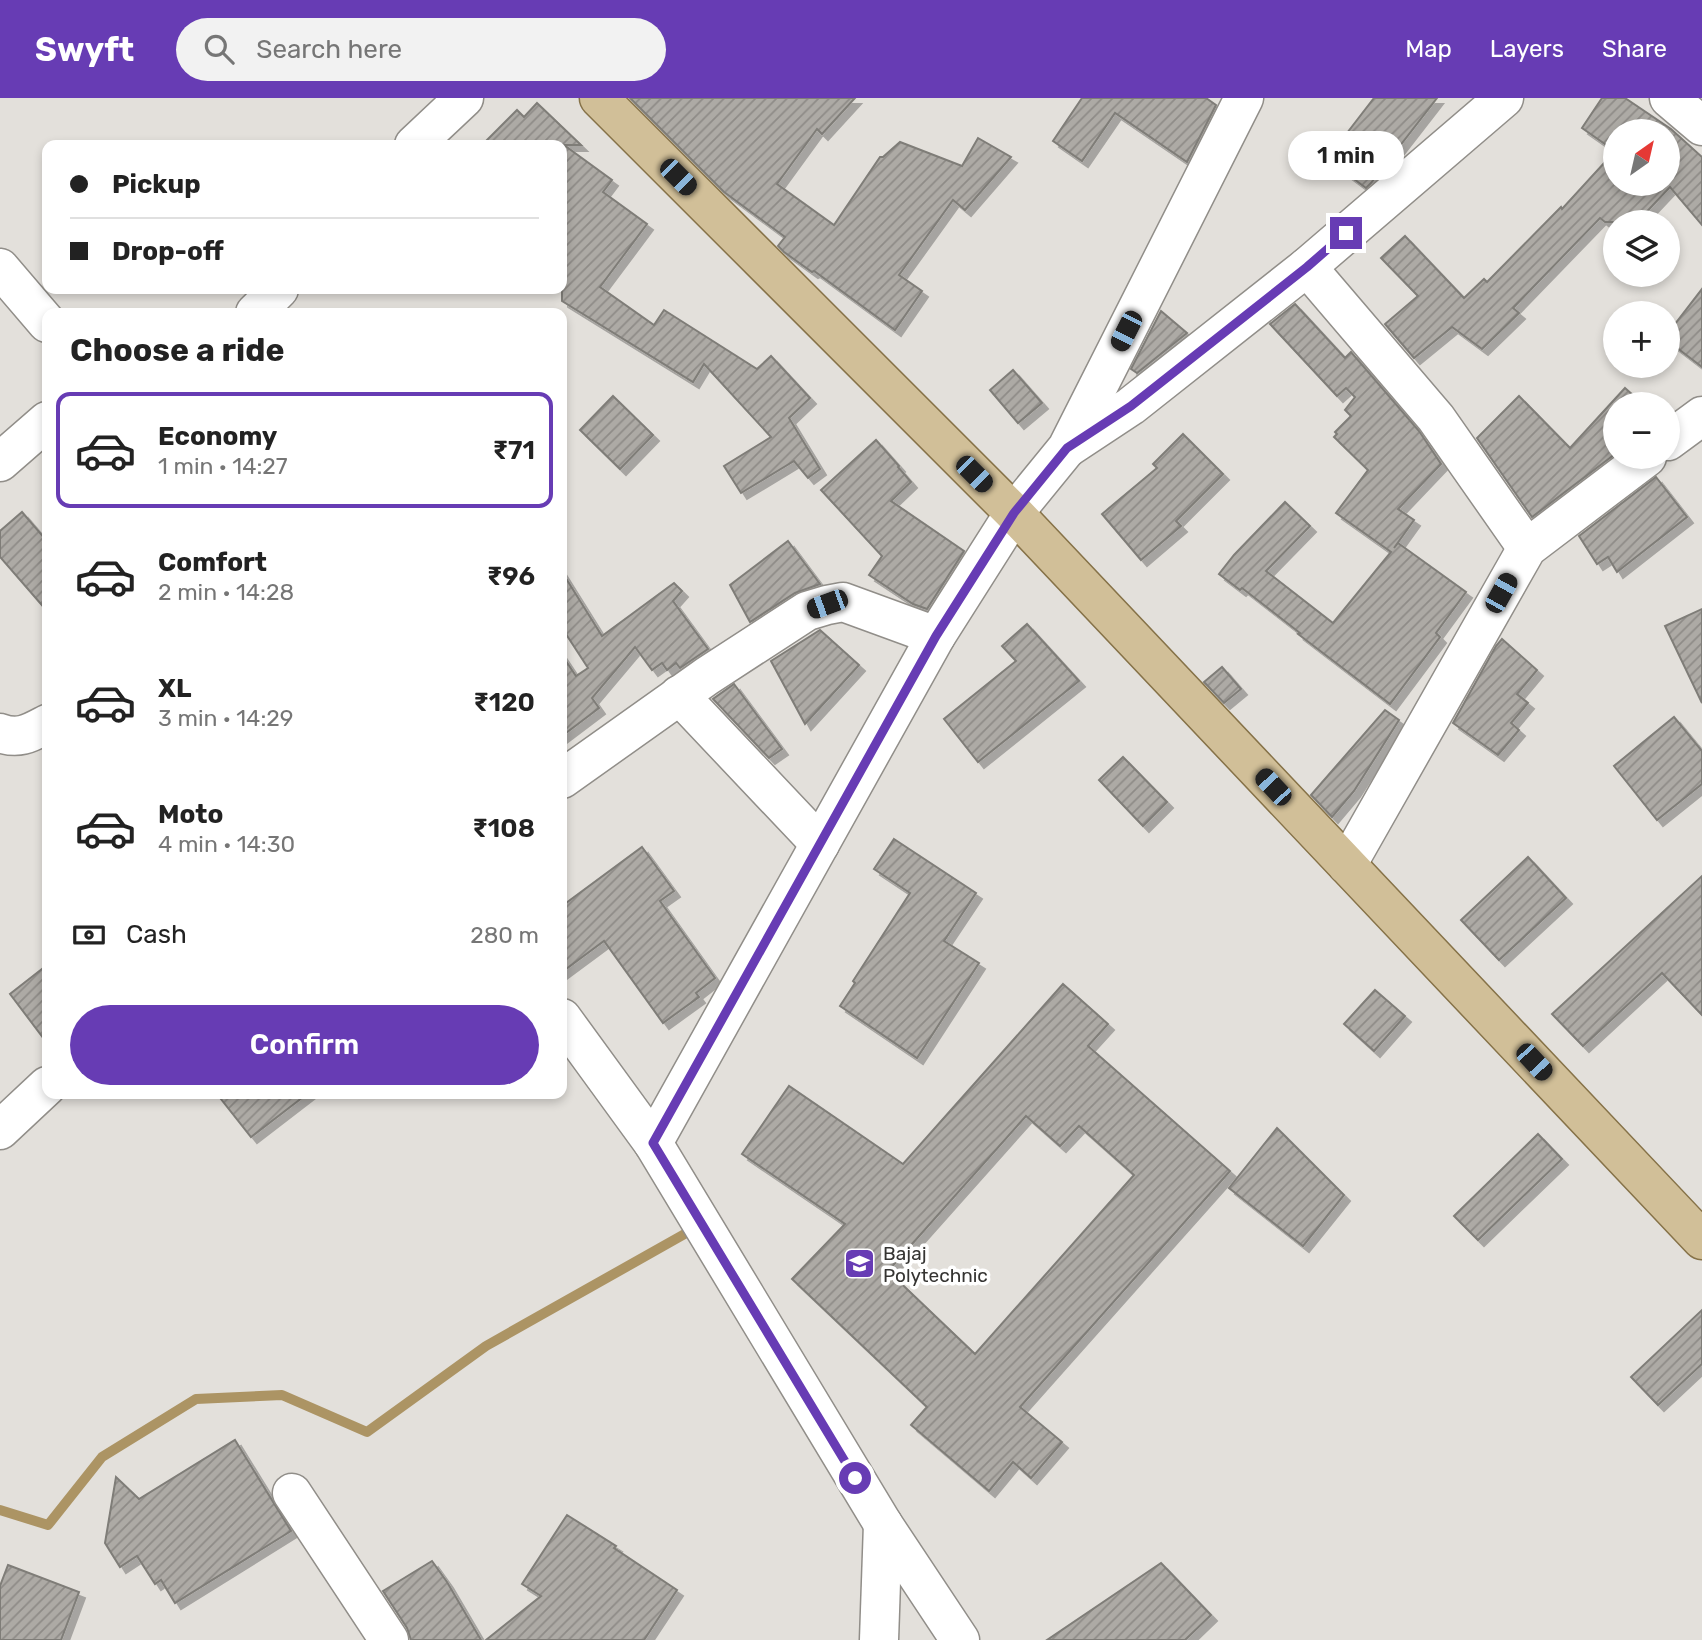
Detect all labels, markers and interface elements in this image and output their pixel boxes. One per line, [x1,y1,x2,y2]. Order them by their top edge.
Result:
search box [176,18,666,81]
text: Swyft [35,30,134,69]
icon: search [200,30,238,68]
text: Search here [256,34,402,65]
text: Map [1405,35,1452,63]
text: Layers [1490,35,1564,63]
text: Share [1602,35,1667,63]
north arrow [1603,119,1680,196]
map controls [1603,119,1680,469]
callout: 1 min [1288,131,1404,180]
text: 1 min [1317,141,1375,169]
car [656,155,701,199]
text: Pickup [112,169,201,200]
button: layers [1603,210,1680,287]
route end [1330,217,1362,249]
text: Drop-off [112,236,224,267]
button: + [1603,301,1680,378]
car [1108,308,1145,354]
text: Choose a ride [70,331,284,369]
button: − [1603,392,1680,469]
icon: car [74,419,137,482]
text: Economy [158,421,277,452]
text: ₹71 [493,435,535,466]
text: 1 min · 14:27 [158,452,288,480]
car [952,452,997,496]
icon: car [74,545,137,608]
text: Comfort [158,547,267,578]
text: ₹96 [487,561,535,592]
car [1482,570,1521,616]
text: 2 min · 14:28 [158,578,294,606]
car [804,587,851,621]
icon: car [74,671,137,734]
text: XL [158,673,191,704]
text: ₹120 [473,687,535,718]
text: 3 min · 14:29 [158,704,293,732]
car [1251,764,1296,810]
icon: car [74,797,137,860]
text: Moto [158,799,223,830]
text: ₹108 [472,813,535,844]
text: 4 min · 14:30 [158,830,295,858]
icon: cash [70,916,108,954]
text: Cash [126,919,187,950]
text: 280 m [470,921,539,949]
button: Confirm [70,1005,539,1085]
car [1512,1039,1557,1085]
place label: Bajaj Polytechnic [883,1242,988,1287]
school or university icon: Bajaj Polytechnic [843,1247,877,1281]
route start [839,1462,871,1494]

